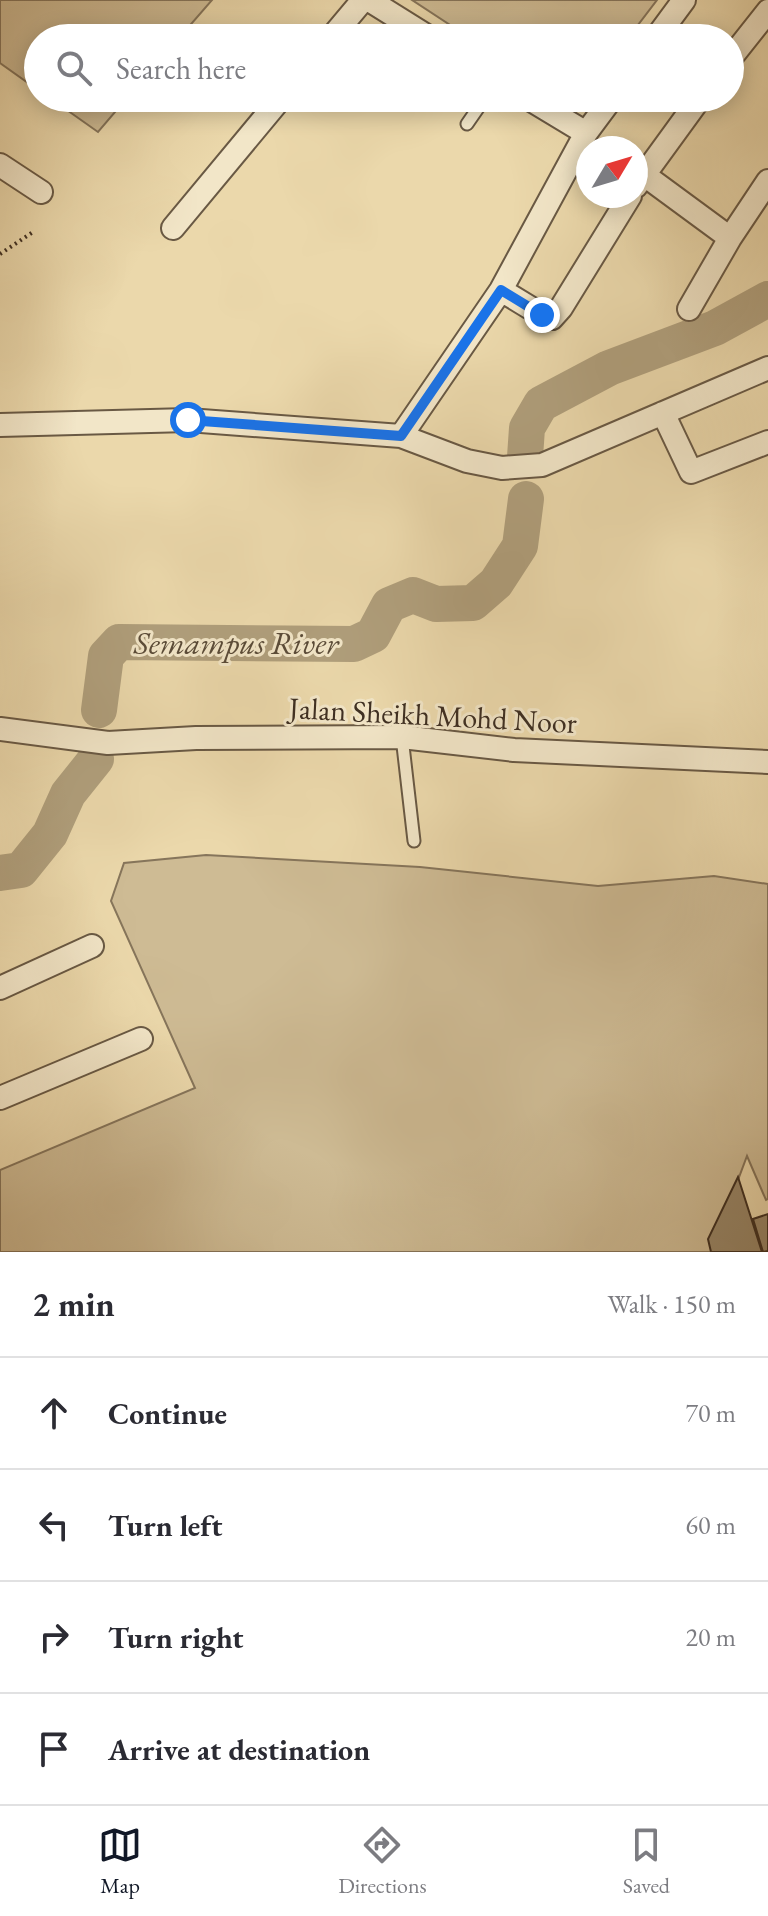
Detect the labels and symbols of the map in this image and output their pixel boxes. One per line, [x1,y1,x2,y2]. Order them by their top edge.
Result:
north arrow [576,136,648,208]
route end [524,297,560,333]
route start [170,402,206,438]
water label: Semampus River [133,622,340,664]
street label: Jalan Sheikh Mohd Noor [285,688,578,742]

